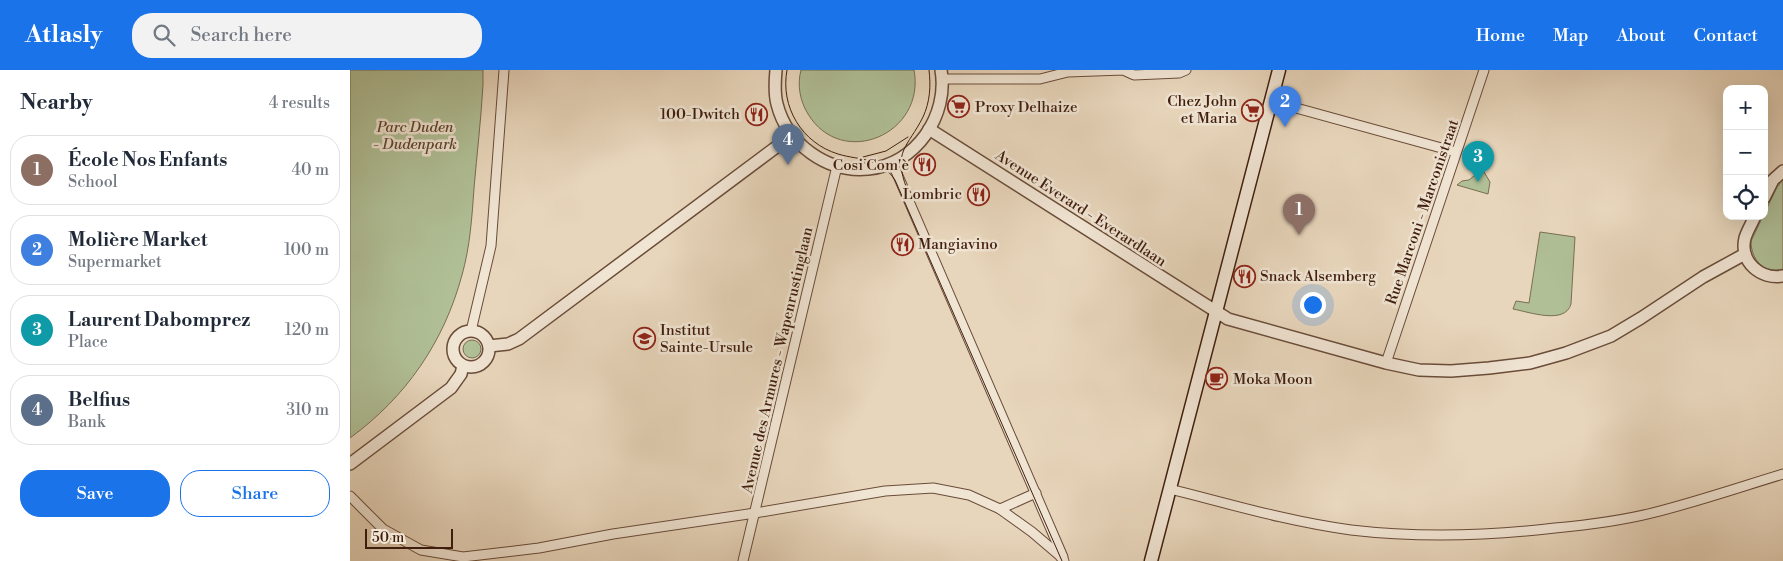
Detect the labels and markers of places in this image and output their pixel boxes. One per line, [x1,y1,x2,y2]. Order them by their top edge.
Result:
pin: 2 [1269,86,1301,127]
place label: Chez John et Maria [1167,92,1237,128]
supermarket icon: Proxy Delhaize [947,95,971,119]
place label: Proxy Delhaize [975,98,1078,117]
supermarket icon: Chez John et Maria [1241,98,1265,122]
restaurant icon: 100-Dwitch [744,102,768,126]
place label: 100-Dwitch [660,105,740,124]
pin: 4 [772,124,804,165]
pin: 3 [1462,141,1494,182]
restaurant icon: Cosi Com'è [913,153,937,177]
place label: Cosi Com'è [833,156,909,175]
restaurant icon: Lombric [966,182,990,206]
place label: Lombric [903,185,962,204]
pin: 1 [1283,194,1315,235]
restaurant icon: Mangiavino [890,232,914,256]
place label: Mangiavino [918,235,998,254]
restaurant icon: Snack Alsemberg [1232,264,1256,288]
place label: Snack Alsemberg [1260,267,1376,286]
place label: Institut Sainte-Ursule [660,321,753,357]
school or university icon: Institut Sainte-Ursule [632,327,656,351]
cafe icon: Moka Moon [1205,367,1229,391]
place label: Moka Moon [1233,370,1313,389]

